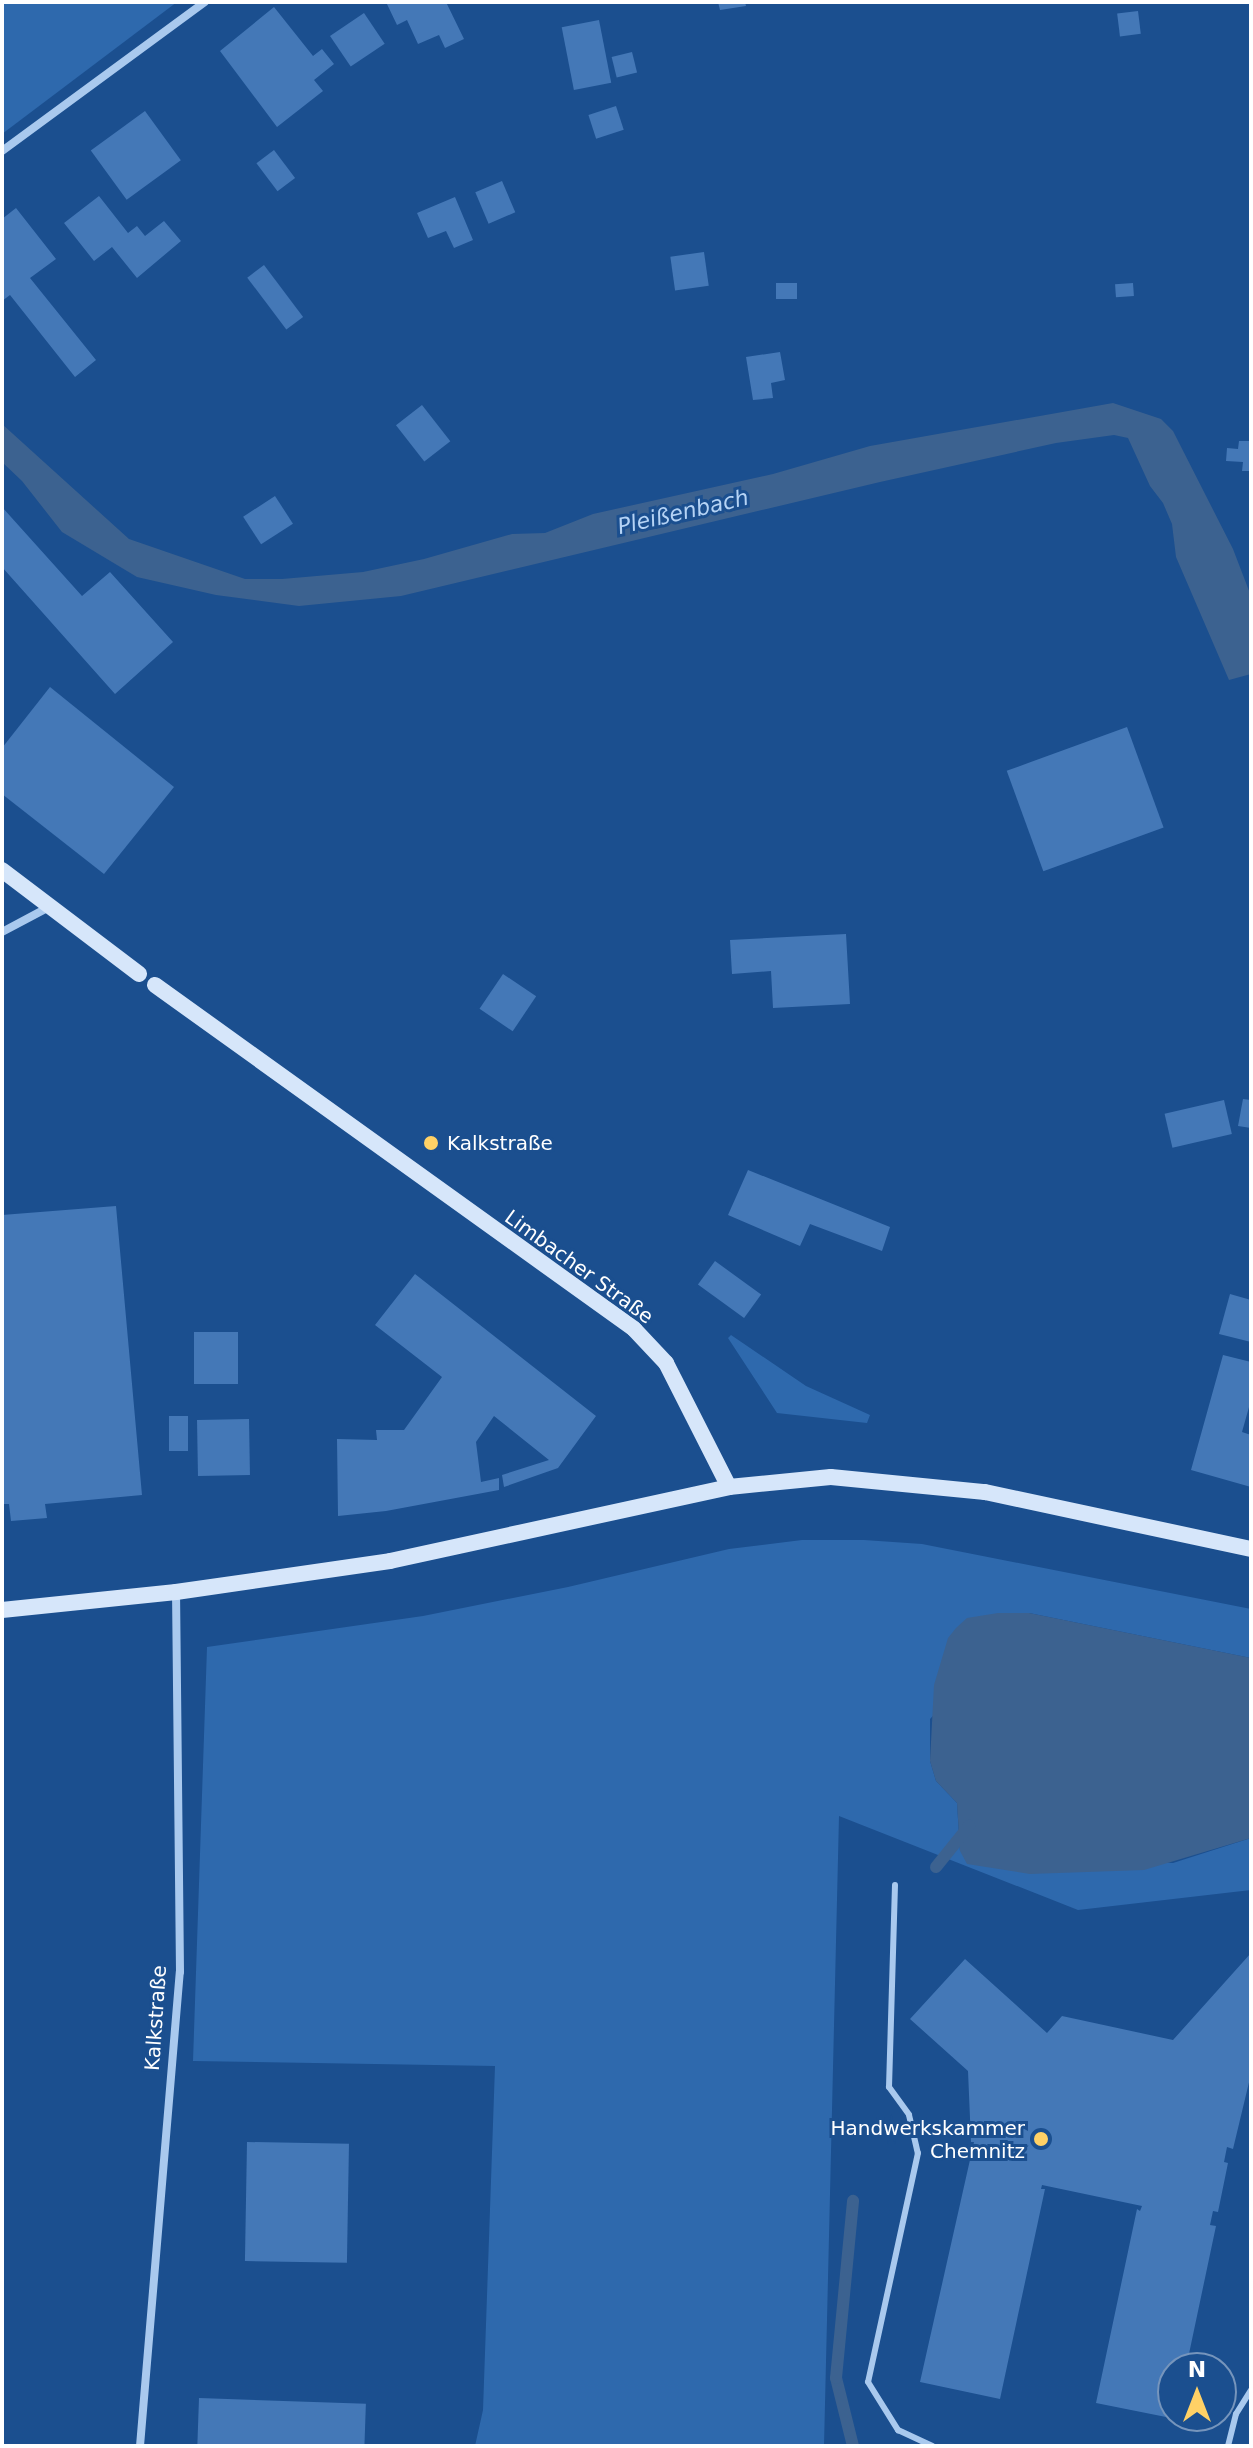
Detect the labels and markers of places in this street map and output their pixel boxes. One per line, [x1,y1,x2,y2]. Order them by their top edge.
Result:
place label: Kalkstraße [447,1131,553,1155]
marker: Kalkstraße [422,1134,440,1152]
place label: Handwerkskammer Chemnitz [830,2116,1025,2163]
marker: Handwerkskammer Chemnitz [1032,2130,1050,2148]

